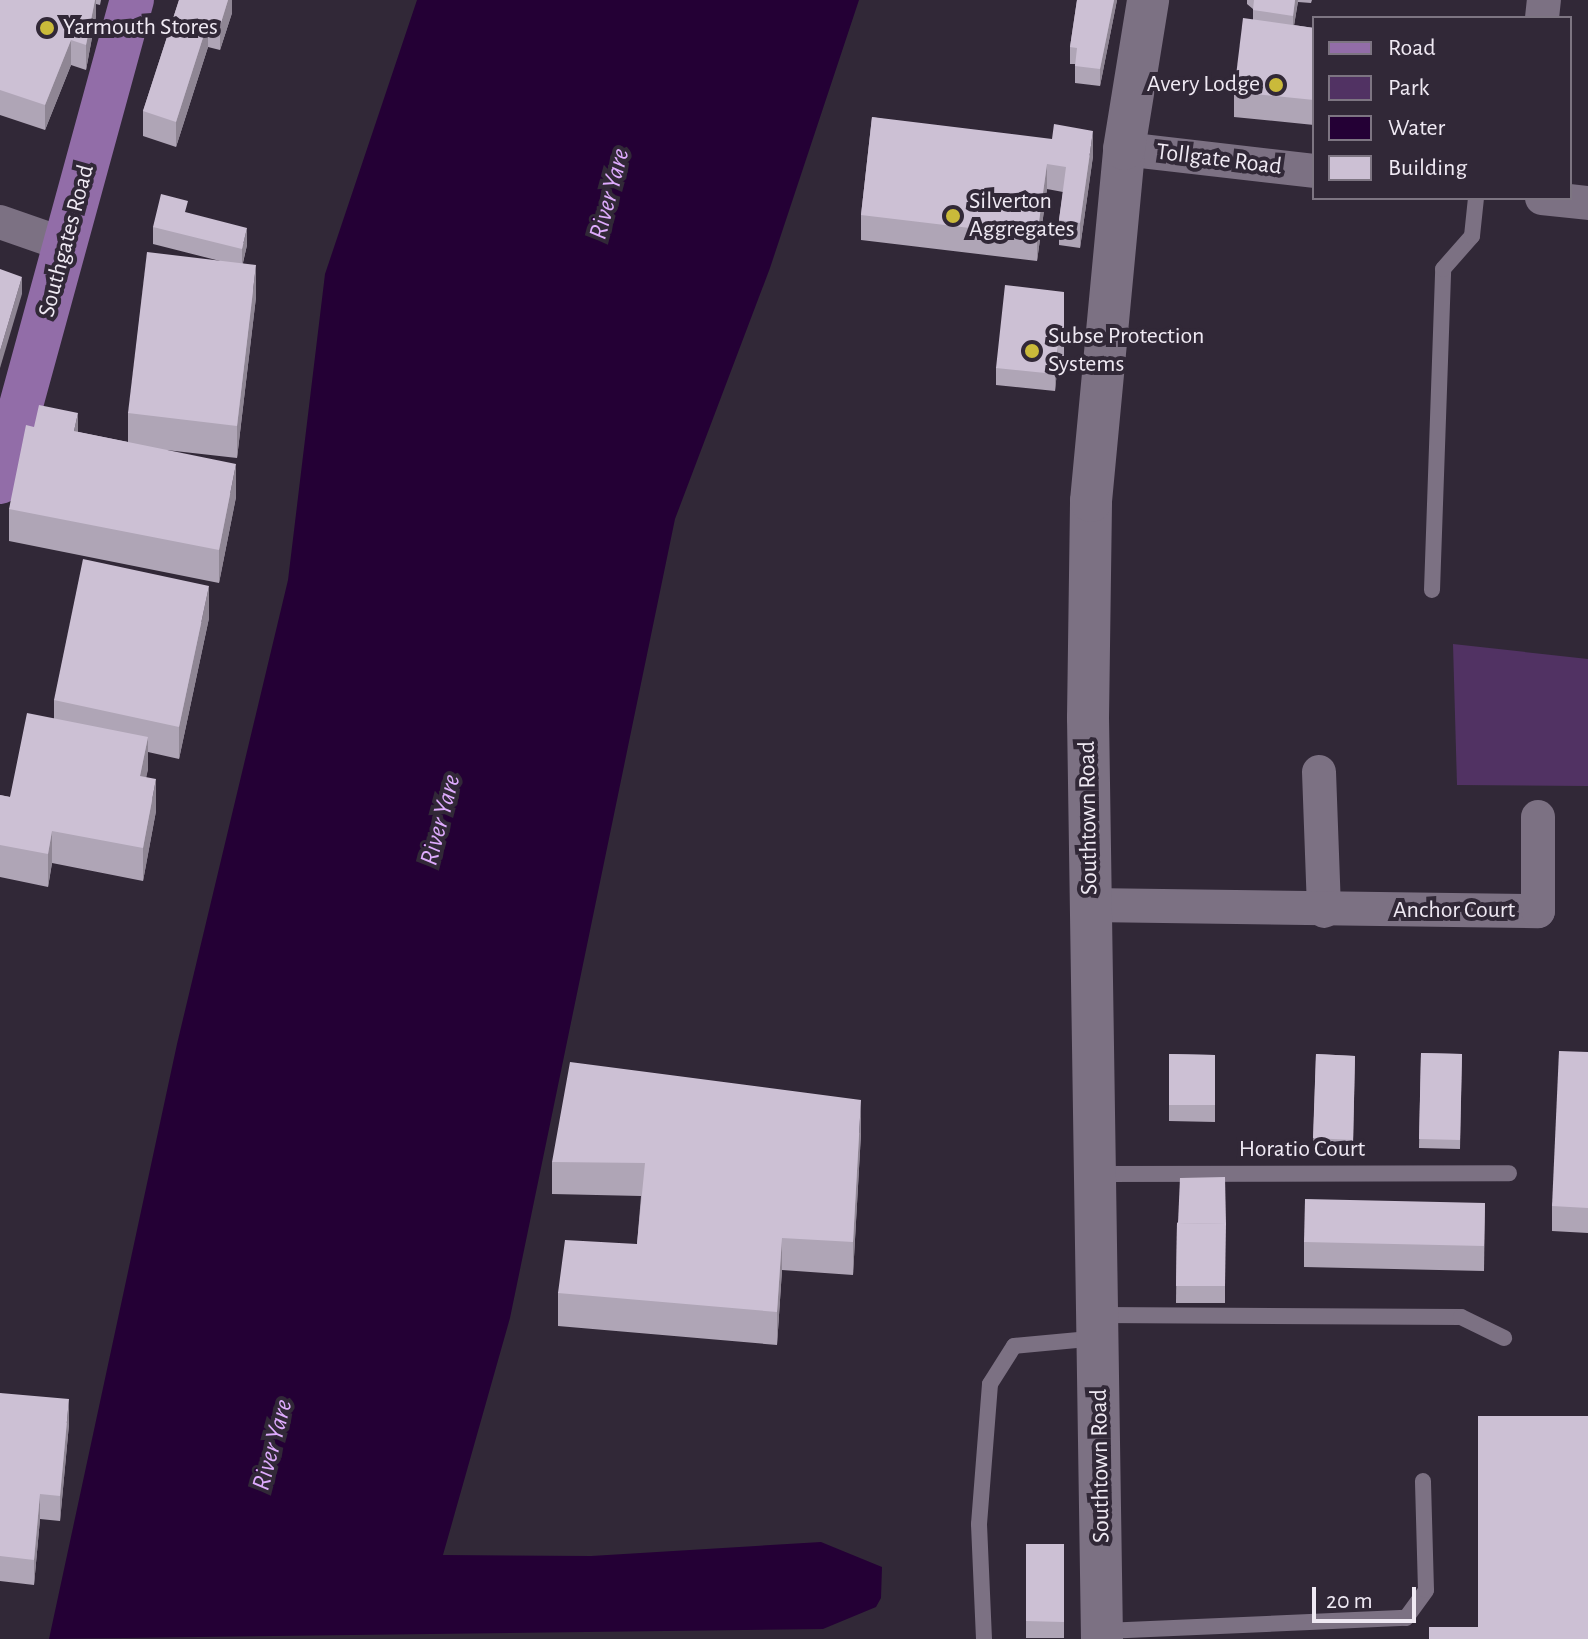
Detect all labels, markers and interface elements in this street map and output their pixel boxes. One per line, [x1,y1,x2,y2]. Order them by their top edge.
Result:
place label: Yarmouth Stores [63,14,218,42]
legend [1312,16,1572,200]
marker: Yarmouth Stores [38,19,56,37]
text: Road [1388,36,1436,60]
place label: Avery Lodge [1147,71,1260,99]
marker: Avery Lodge [1267,76,1285,94]
text: Park [1388,76,1429,100]
text: Water [1388,116,1445,140]
street label: Tollgate Road [1155,138,1283,182]
water label: River Yare [583,145,637,243]
text: Building [1388,156,1467,180]
street label: Southgates Road [33,162,101,320]
place label: Silverton Aggregates [969,188,1075,244]
marker: Silverton Aggregates [944,207,962,225]
place label: Subse Protection Systems [1048,323,1204,379]
marker: Subse Protection Systems [1023,342,1041,360]
street label: Southtown Road [1073,741,1105,895]
water label: River Yare [414,771,468,869]
street label: Anchor Court [1393,897,1515,925]
street label: Horatio Court [1239,1136,1365,1164]
street label: Southtown Road [1085,1389,1117,1543]
water label: River Yare [246,1396,300,1494]
scale bar [1316,1571,1420,1621]
text: 20 m [1326,1589,1373,1613]

